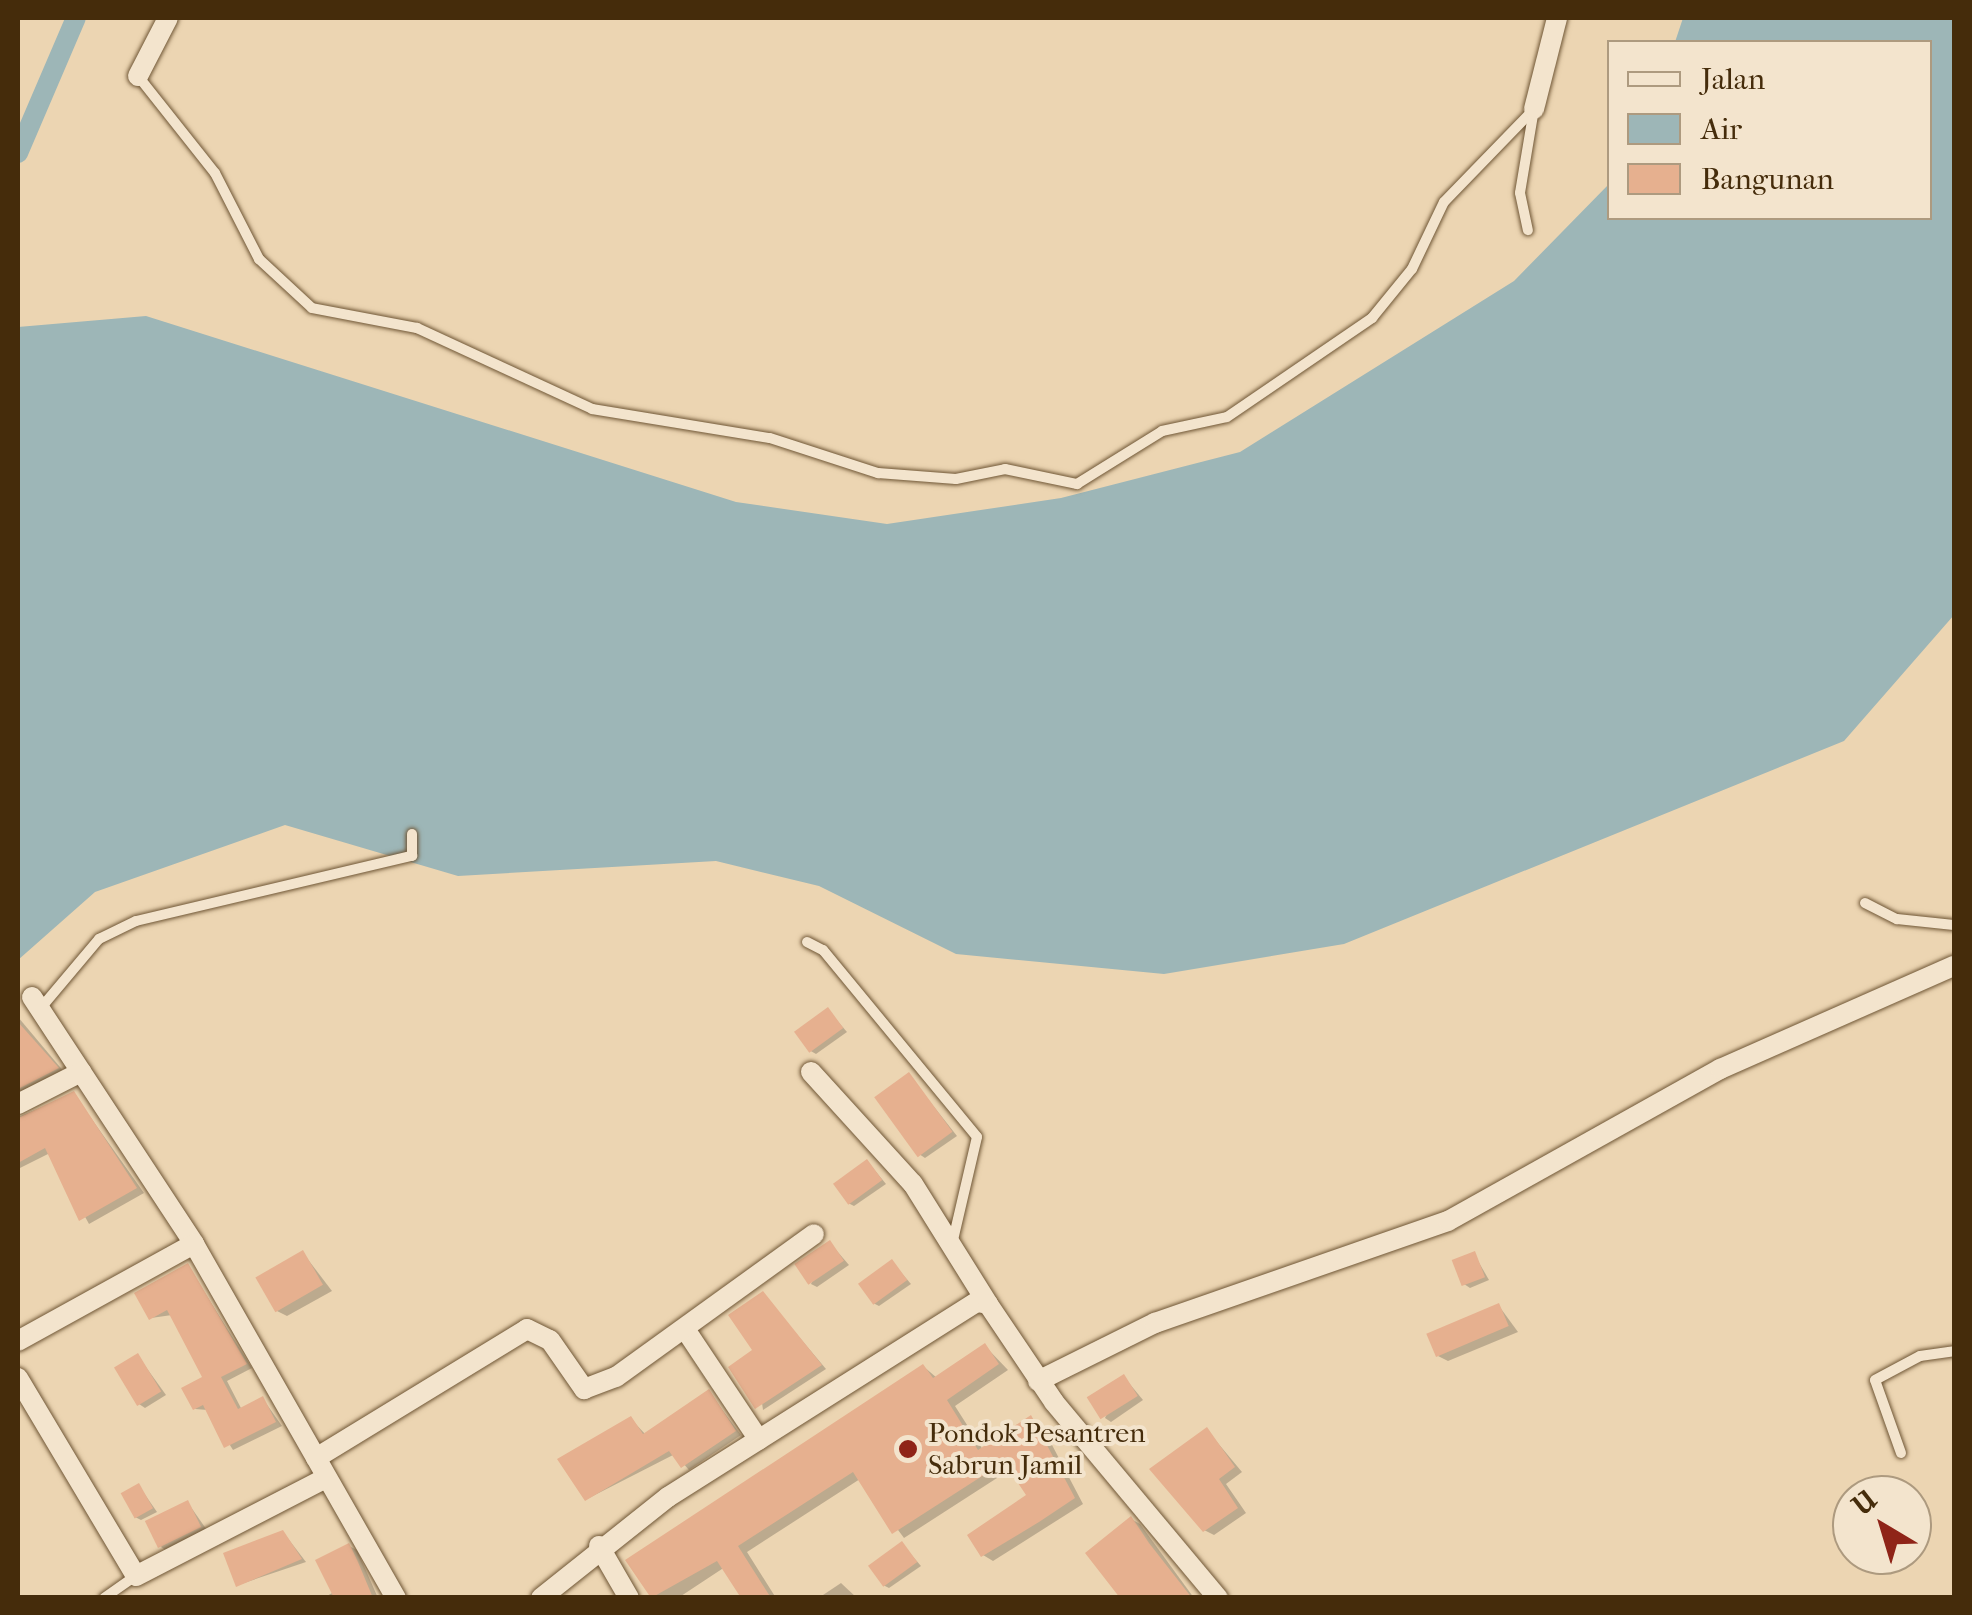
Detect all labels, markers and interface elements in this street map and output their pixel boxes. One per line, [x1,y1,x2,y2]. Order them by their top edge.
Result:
legend [1607,40,1932,220]
text: Jalan [1701,62,1765,97]
text: Air [1701,112,1742,147]
text: Bangunan [1701,162,1834,197]
place label: Pondok Pesantren Sabrun Jamil [928,1416,1145,1482]
marker: Pondok Pesantren Sabrun Jamil [897,1438,919,1460]
north arrow [1832,1475,1932,1575]
text: U [1846,1483,1883,1522]

